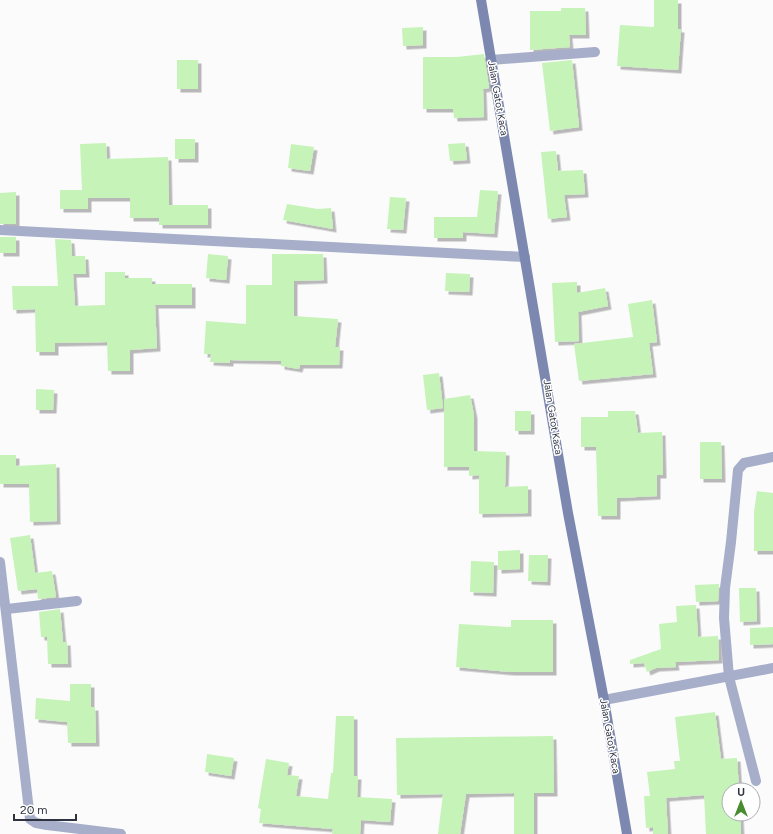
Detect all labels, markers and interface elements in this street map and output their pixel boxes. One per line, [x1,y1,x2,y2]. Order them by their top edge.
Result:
street label: Jalan Gatot Kaca [485,60,511,136]
street label: Jalan Gatot Kaca [541,379,565,455]
street label: Jalan Gatot Kaca [597,698,623,774]
north arrow [721,782,761,822]
text: U [737,786,745,799]
scale bar [14,796,76,822]
text: 20 m [20,803,48,817]

